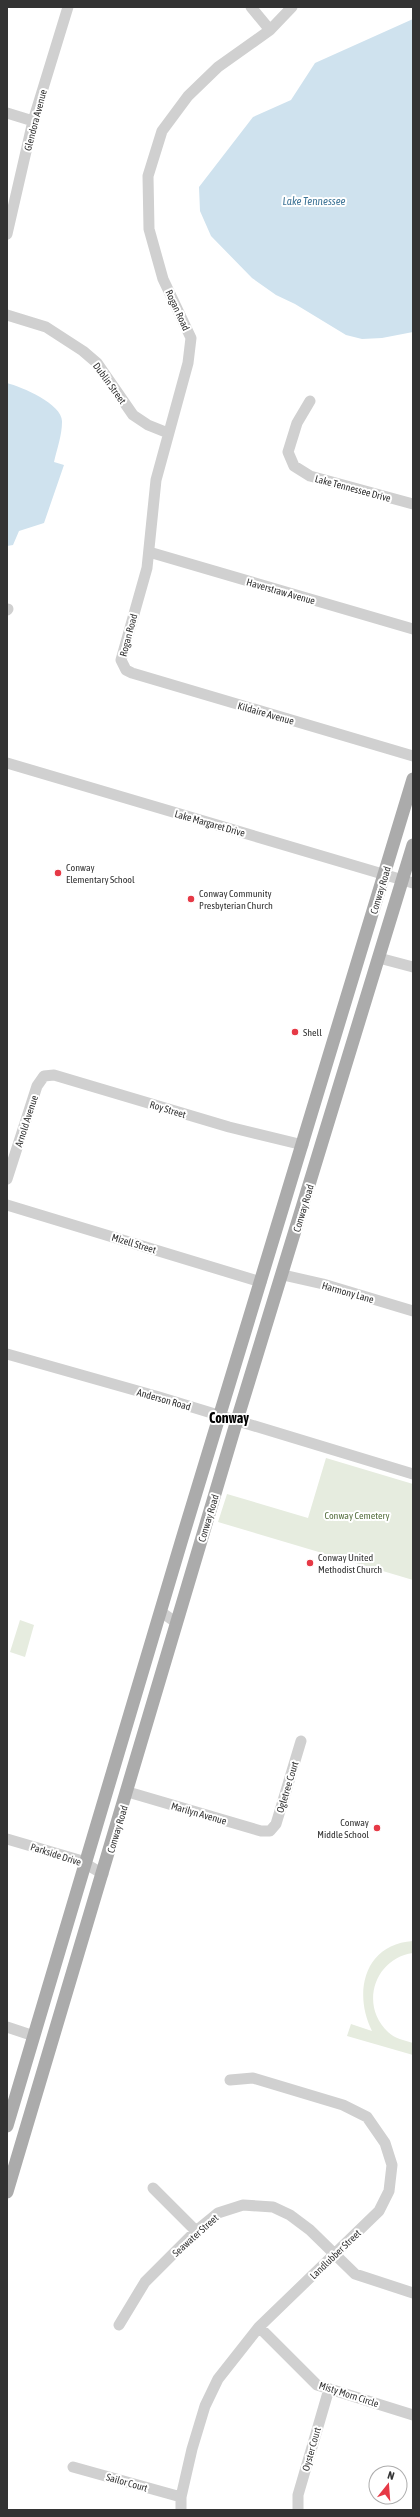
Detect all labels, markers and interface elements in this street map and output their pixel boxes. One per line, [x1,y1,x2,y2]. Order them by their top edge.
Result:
street label: Glendora Avenue [22,88,49,152]
water label: Lake Tennessee [283,195,345,207]
street label: Rogan Road [163,288,192,333]
street label: Dublin Street [91,361,128,406]
street label: Lake Tennessee Drive [314,473,392,504]
street label: Haverstraw Avenue [245,576,317,607]
street label: Rogan Road [118,612,140,658]
street label: Kildaire Avenue [236,700,296,727]
street label: Lake Margaret Drive [173,808,247,839]
place label: Conway Elementary School [66,862,135,885]
street label: Conway Road [368,865,393,915]
marker: Conway Elementary School [53,868,63,878]
place label: Conway Community Presbyterian Church [199,888,273,911]
marker: Conway Community Presbyterian Church [186,894,196,904]
marker: Shell [290,1027,300,1037]
place label: Shell [303,1027,322,1038]
street label: Arnold Avenue [13,1093,40,1148]
street label: Roy Street [149,1099,187,1120]
street label: Conway Road [291,1183,316,1233]
street label: Mizell Street [110,1232,157,1255]
street label: Harmony Lane [321,1280,376,1305]
street label: Anderson Road [136,1387,192,1412]
district label: Conway [209,1410,249,1426]
street label: Conway Road [196,1493,221,1543]
park label: Conway Cemetery [324,1510,390,1521]
place label: Conway United Methodist Church [318,1552,382,1575]
marker: Conway United Methodist Church [305,1558,315,1568]
street label: Ogletree Court [274,1760,301,1814]
street label: Marilyn Avenue [170,1800,228,1827]
street label: Conway Road [105,1804,130,1854]
place label: Conway Middle School [317,1817,369,1840]
marker: Conway Middle School [372,1823,382,1833]
street label: Parkside Drive [29,1841,83,1868]
street label: Seawater Street [170,2212,220,2259]
street label: Landlubber Street [308,2227,363,2281]
street label: Misty Morn Circle [318,2380,380,2409]
street label: Oyster Court [300,2426,323,2472]
north arrow [368,2465,408,2505]
text: N [386,2469,396,2482]
street label: Sailor Court [105,2471,149,2494]

